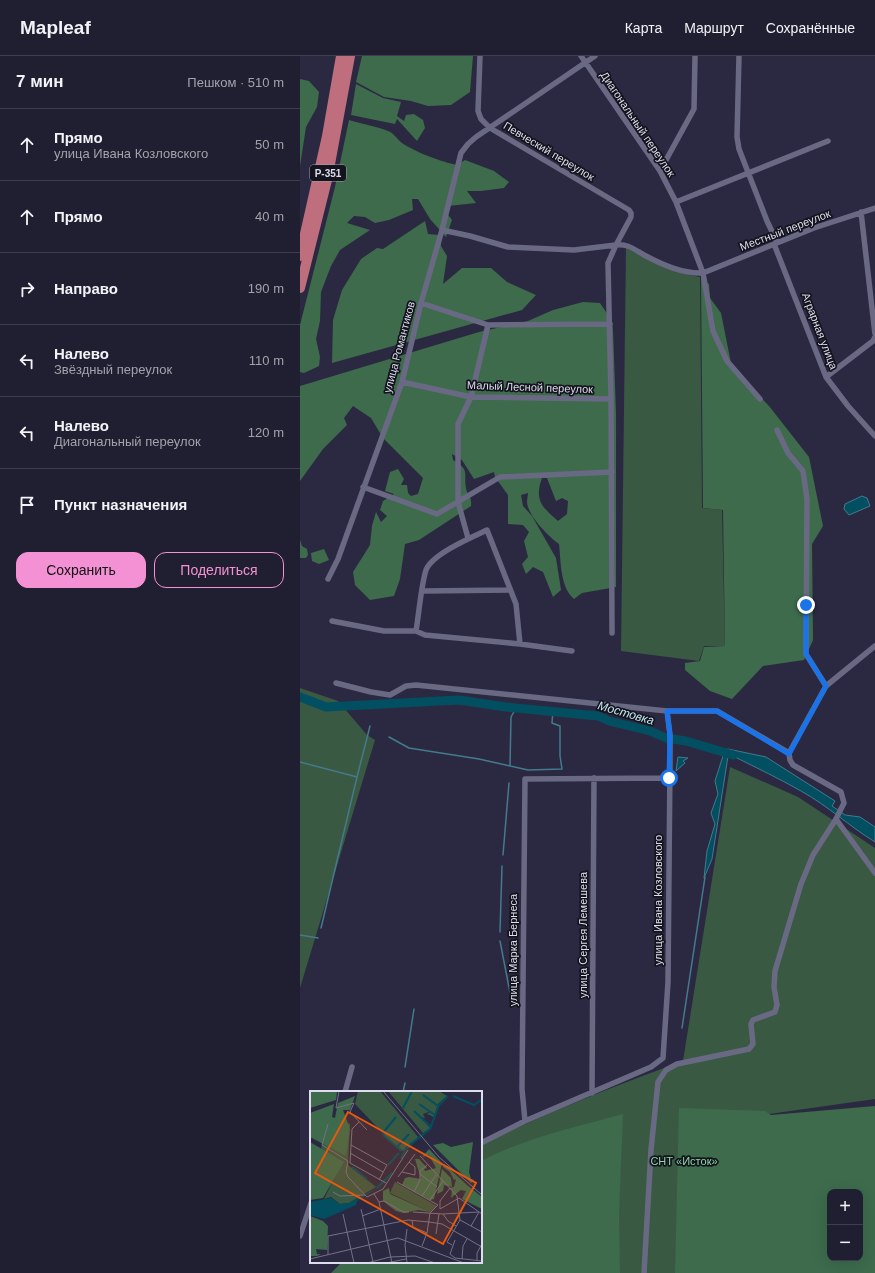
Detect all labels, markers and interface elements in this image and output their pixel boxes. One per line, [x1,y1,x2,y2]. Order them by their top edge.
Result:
text: Mapleaf [20,17,91,38]
text: Карта [625,20,662,36]
text: Маршрут [684,20,744,36]
text: Сохранённые [766,20,855,36]
street label: Диагональный переулок [598,69,678,179]
text: 7 мин [16,72,63,91]
text: Пешком · 510 m [187,75,284,90]
street label: Певческий переулок [501,119,597,183]
text: Прямо [54,129,103,146]
icon: ahead [16,134,38,156]
text: 50 m [255,137,284,152]
text: улица Ивана Козловского [54,146,208,161]
road number: Р-351 [310,165,346,181]
icon: ahead [16,206,38,228]
street label: Местный переулок [738,207,832,253]
text: Прямо [54,208,103,225]
text: 40 m [255,209,284,224]
icon: right [16,278,38,300]
text: Направо [54,280,118,297]
text: 190 m [248,281,284,296]
street label: Аграрная улица [800,291,840,372]
street label: улица Романтиков [381,300,417,394]
text: Налево [54,345,109,362]
icon: left [16,350,38,372]
text: 110 m [249,353,284,368]
text: Звёздный переулок [54,362,172,377]
street label: Малый Лесной переулок [467,379,593,395]
text: Налево [54,417,109,434]
icon: left [16,422,38,444]
text: 120 m [248,425,284,440]
text: Диагональный переулок [54,434,201,449]
icon: arrive [16,494,38,516]
text: Пункт назначения [54,496,187,513]
button: Сохранить [16,552,146,588]
button: Поделиться [154,552,284,588]
route end [797,596,815,614]
water label: Мостовка [596,698,656,728]
route start [660,769,678,787]
street label: улица Ивана Козловского [652,835,664,965]
street label: улица Сергея Лемешева [577,871,589,998]
street label: улица Марка Бернеса [507,893,519,1006]
inset map [310,1091,482,1263]
park label: СНТ «Исток» [650,1155,718,1167]
map controls [827,1189,863,1261]
button: + [827,1189,863,1225]
button: − [827,1225,863,1261]

